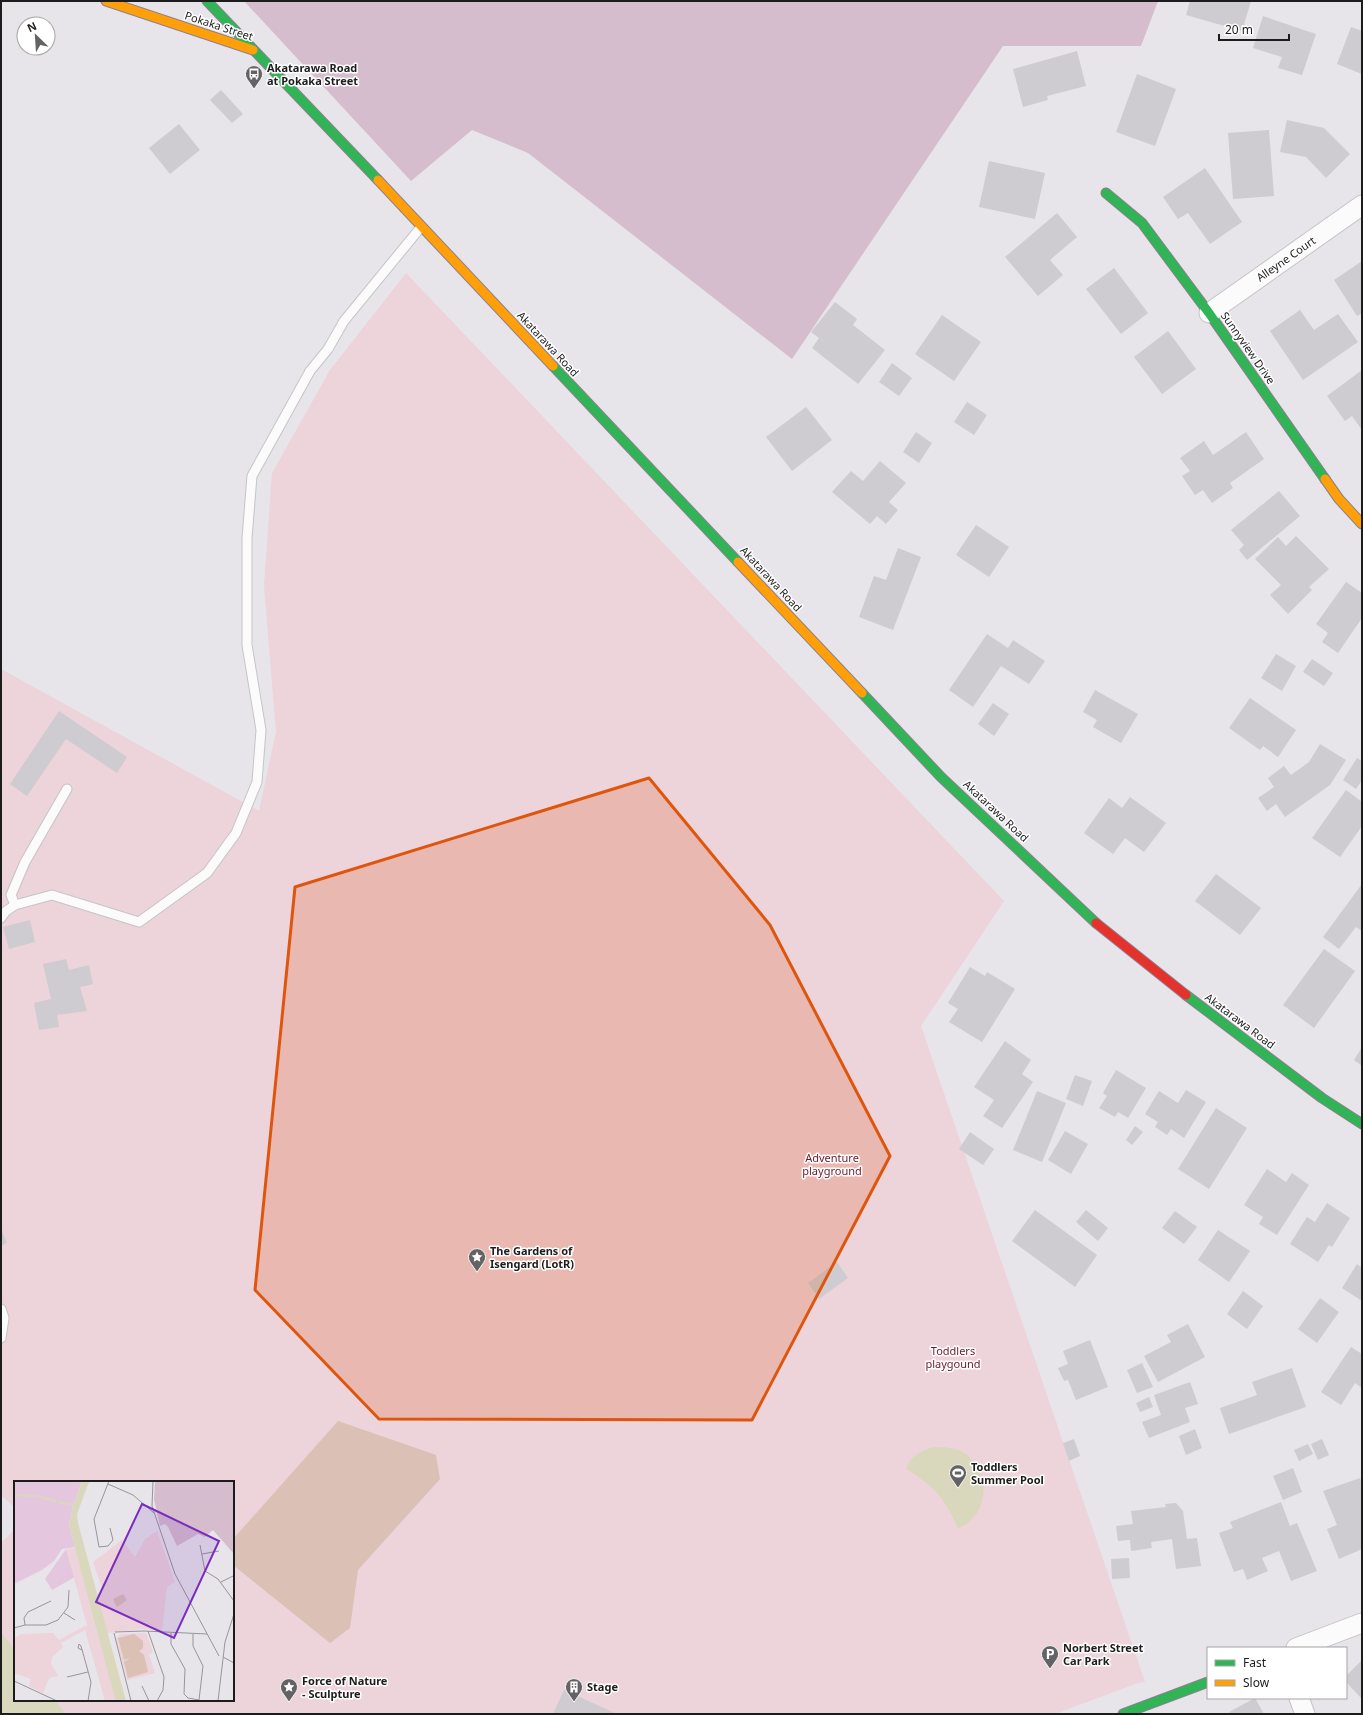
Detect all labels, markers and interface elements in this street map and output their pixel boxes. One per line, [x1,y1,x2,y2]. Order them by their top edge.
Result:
street label: Pokaka Street [183,7,255,44]
north arrow [16,16,56,56]
scale bar [1219,16,1289,42]
text: N [24,18,39,35]
text: 20 m [1225,21,1253,38]
place label: Akatarawa Road at Pokaka Street [267,60,358,88]
bus stop icon: Akatarawa Road at Pokaka Street [244,64,264,89]
street label: Alleyne Court [1253,233,1318,285]
street label: Akatarawa Road [514,308,582,379]
street label: Sunnyview Drive [1218,309,1279,387]
street label: Akatarawa Road [737,543,805,614]
street label: Akatarawa Road [961,777,1032,845]
street label: Akatarawa Road [1202,989,1278,1052]
park label: Adventure playground [802,1150,862,1178]
place label: The Gardens of Isengard (LotR) [490,1243,574,1271]
place icon: The Gardens of Isengard (LotR) [467,1247,487,1272]
park label: Toddlers playgound [925,1343,981,1371]
place label: Toddlers Summer Pool [971,1459,1044,1487]
sports icon: Toddlers Summer Pool [948,1463,968,1488]
inset map [14,1481,234,1701]
place label: Norbert Street Car Park [1063,1640,1143,1668]
parking icon: Norbert Street Car Park [1040,1644,1060,1669]
legend [1207,1647,1347,1699]
text: Fast [1243,1654,1267,1671]
place label: Force of Nature - Sculpture [302,1673,388,1701]
text: Slow [1243,1674,1270,1691]
place icon: Force of Nature - Sculpture [279,1677,299,1702]
building icon: Stage [564,1677,584,1702]
place label: Stage [587,1679,618,1694]

